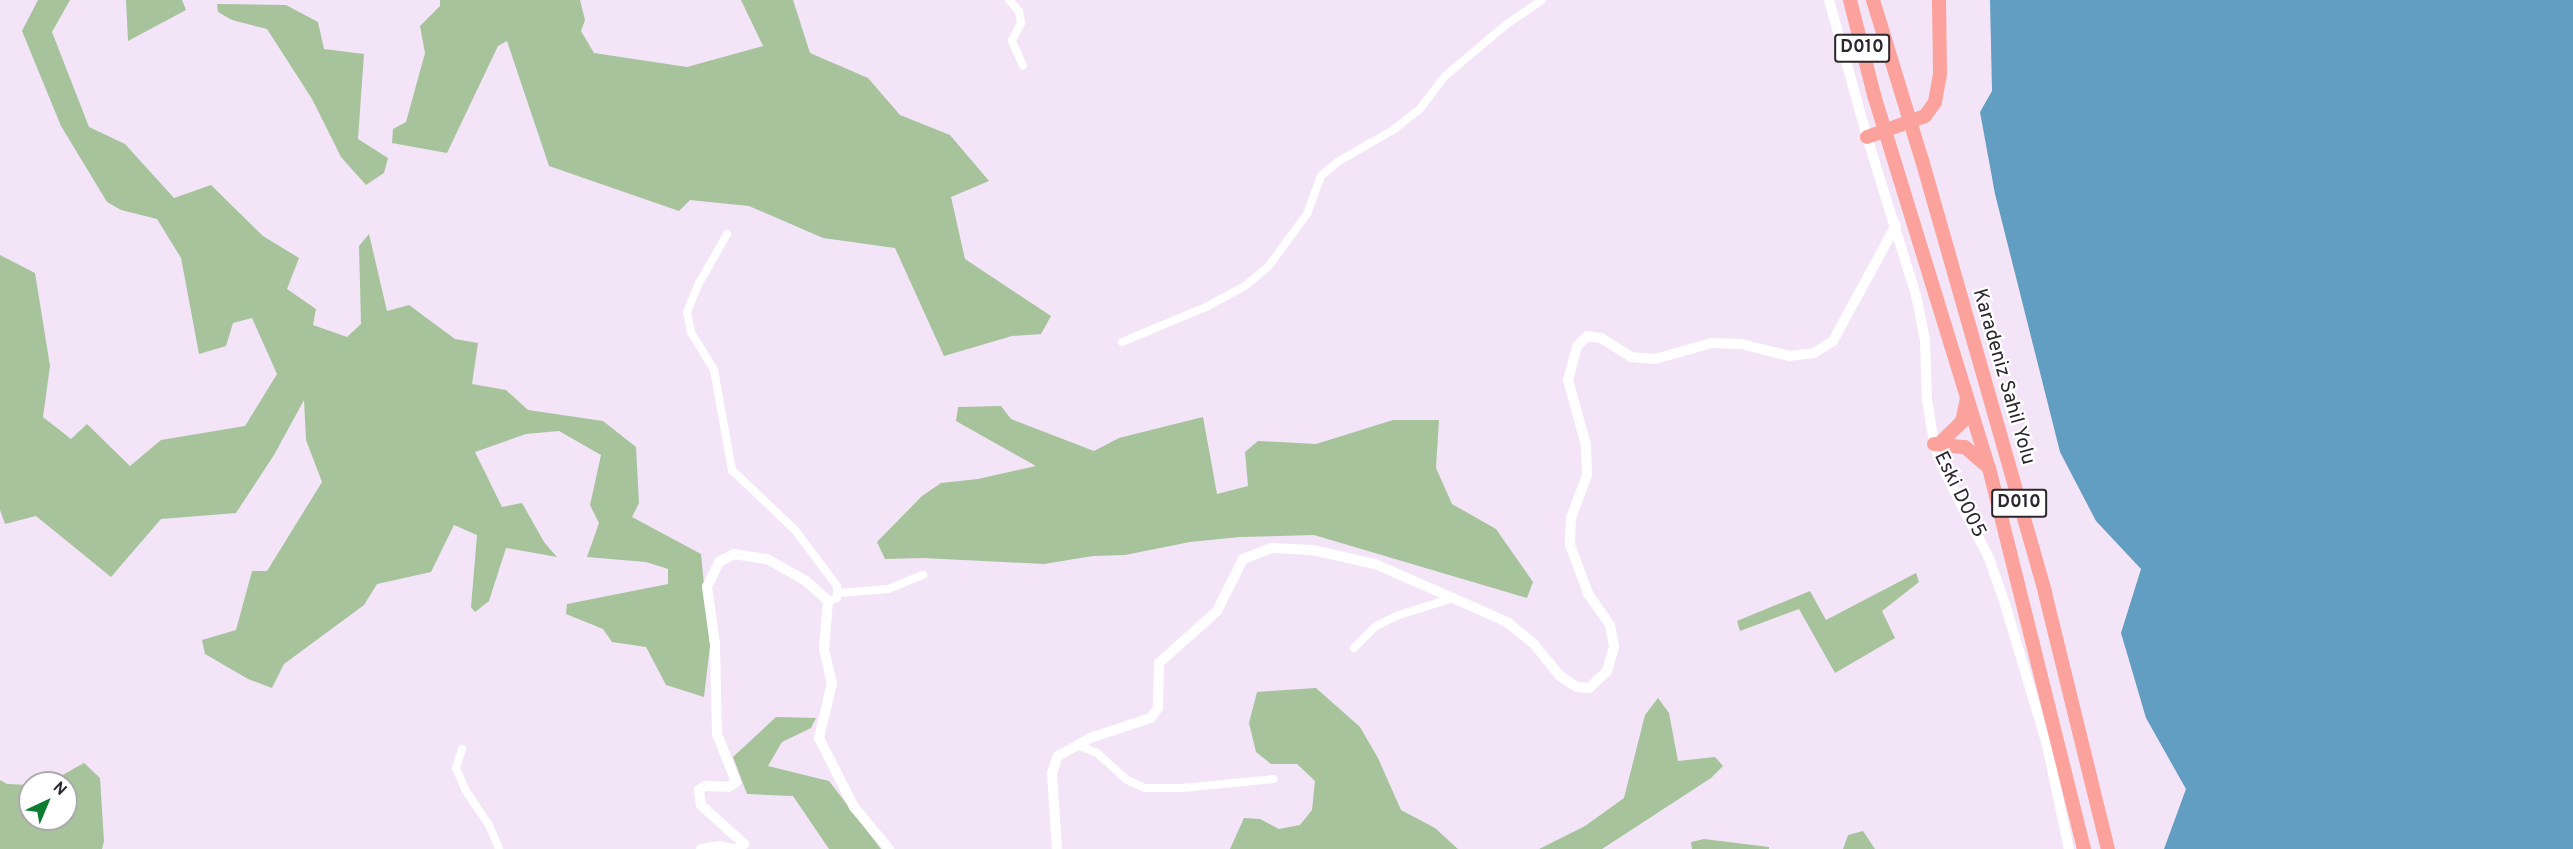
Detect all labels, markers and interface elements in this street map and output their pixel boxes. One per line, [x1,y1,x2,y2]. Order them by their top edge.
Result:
road number: D010 [1834,33,1890,63]
street label: Karadeniz Sahil Yolu [1966,286,2040,468]
street label: Eski D005 [1928,448,1990,542]
road number: D010 [1990,488,2048,518]
north arrow [18,771,78,831]
text: N [48,778,70,801]

